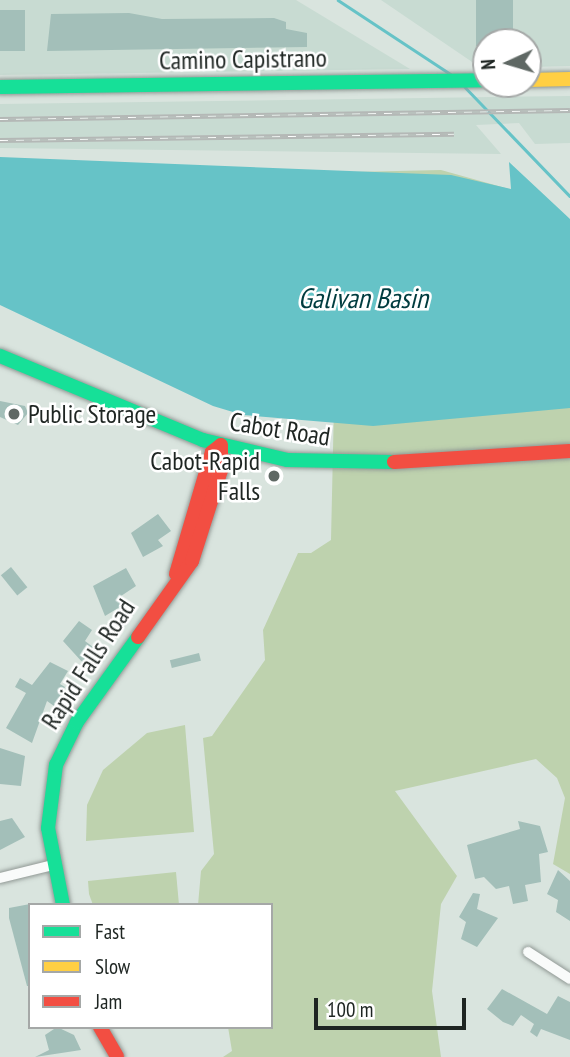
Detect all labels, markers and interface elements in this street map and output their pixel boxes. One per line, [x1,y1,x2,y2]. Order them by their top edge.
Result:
north arrow [472,28,542,98]
street label: Camino Capistrano [159,42,327,76]
text: N [476,58,500,70]
water label: Galivan Basin [298,281,428,315]
place label: Public Storage [28,398,157,430]
marker: Public Storage [6,406,22,422]
street label: Cabot Road [227,406,333,452]
place label: Cabot-Rapid Falls [150,445,260,506]
marker: Cabot-Rapid Falls [266,468,282,484]
street label: Rapid Falls Road [34,593,142,735]
legend [28,903,273,1029]
text: Fast [95,918,125,945]
text: Slow [95,953,130,980]
scale bar [318,984,470,1028]
text: Jam [95,988,122,1015]
text: 100 m [327,996,373,1023]

